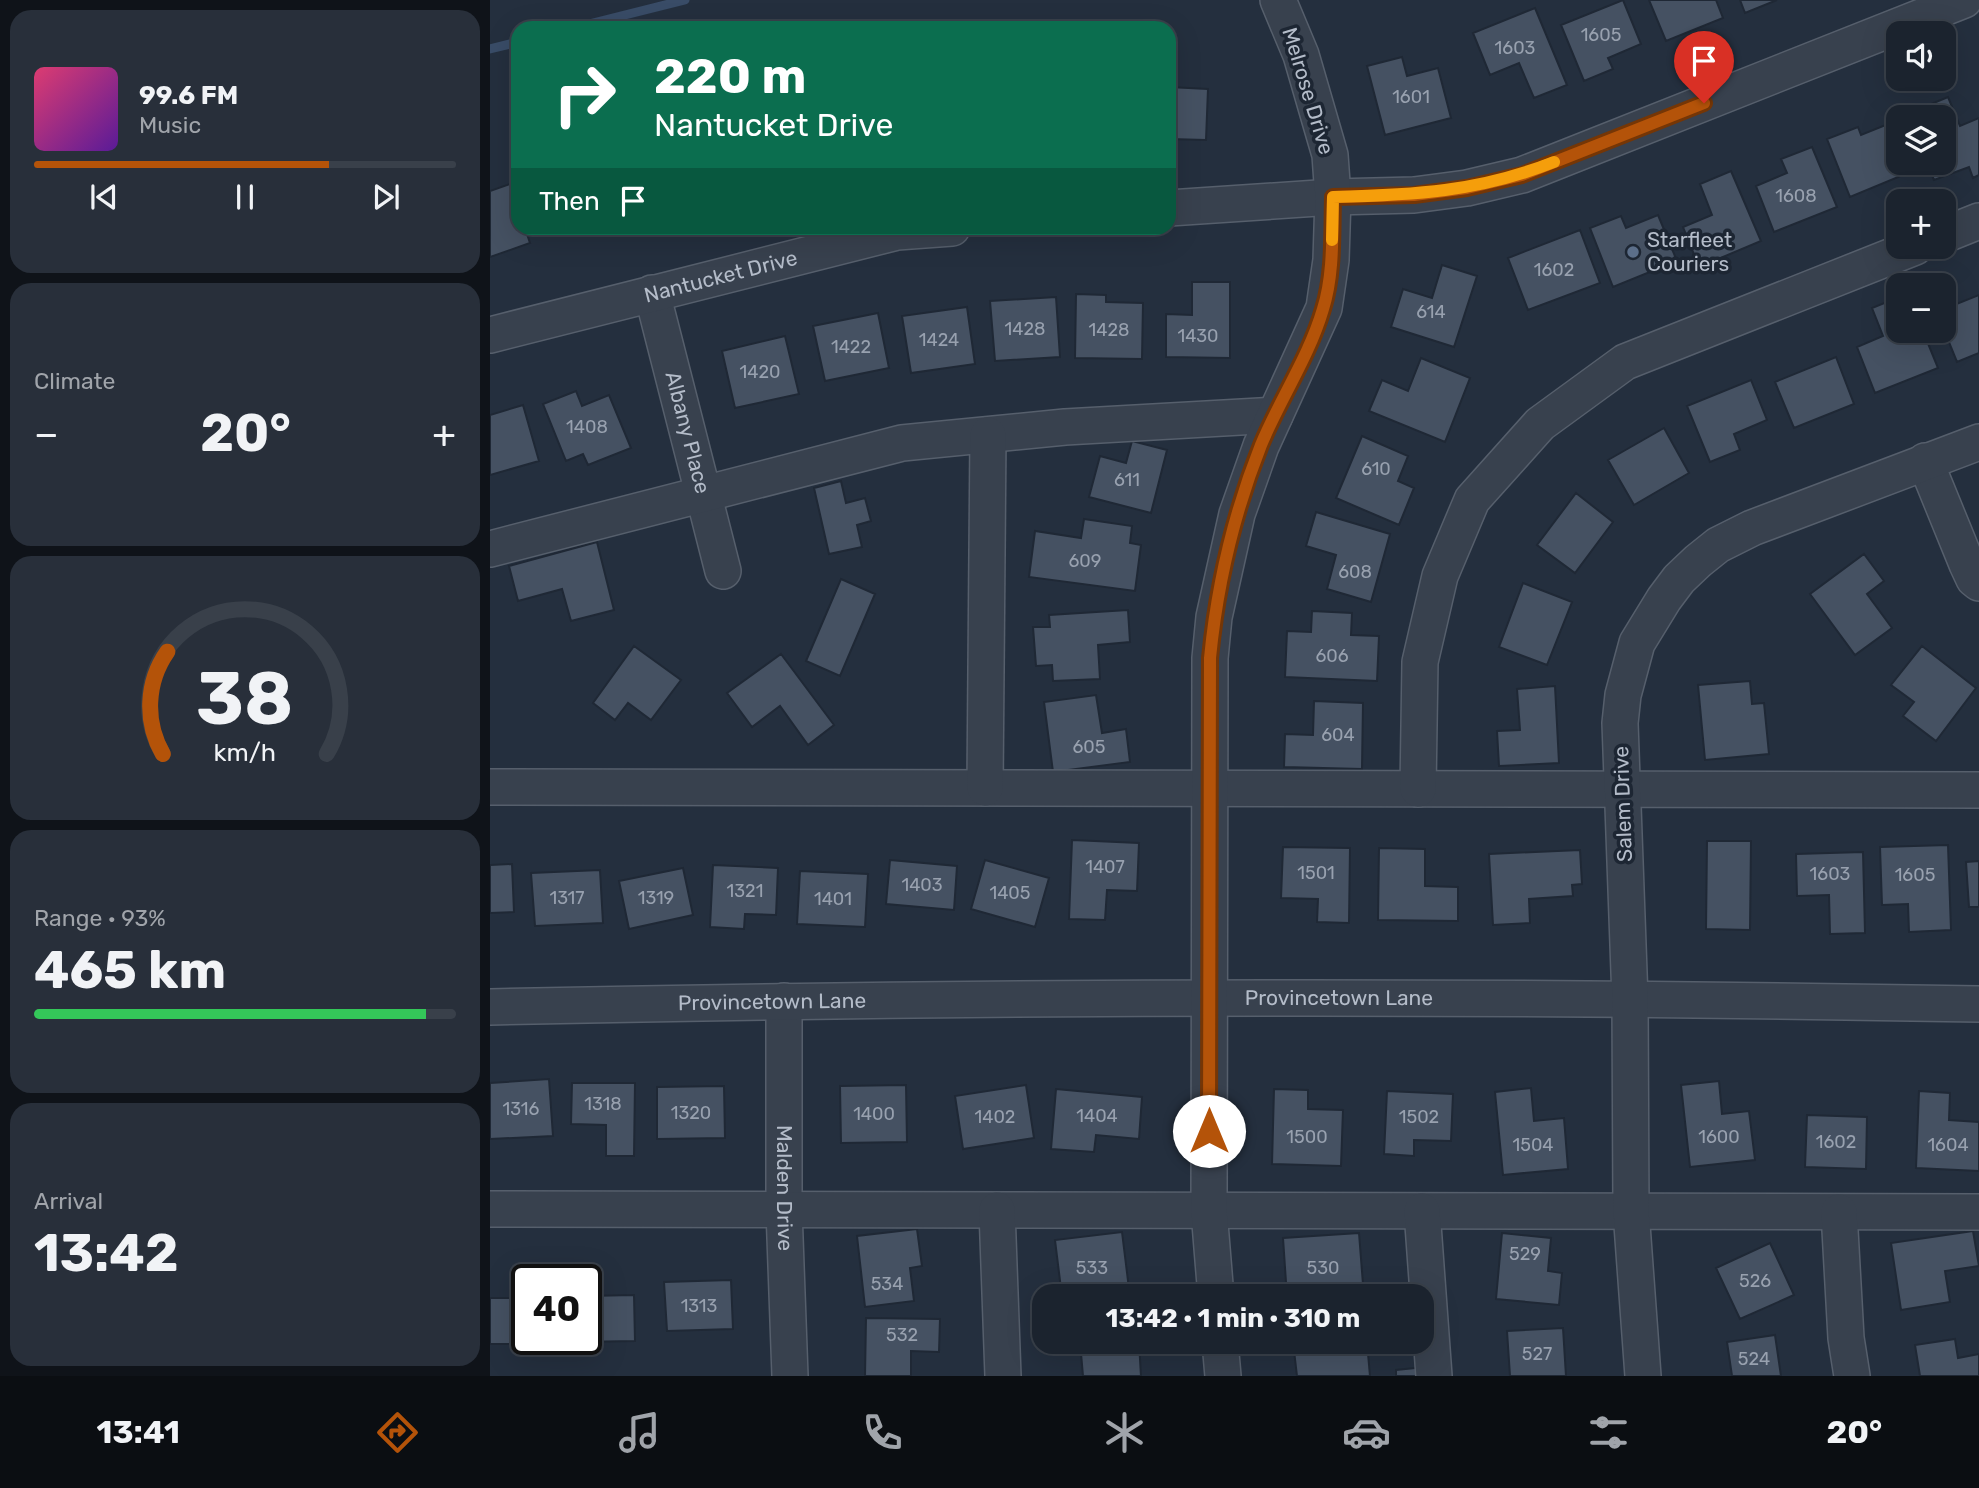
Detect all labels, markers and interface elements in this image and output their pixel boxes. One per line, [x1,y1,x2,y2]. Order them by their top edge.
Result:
map controls [1886,21,1956,343]
button: sound [1886,21,1956,91]
street label: Melrose Drive [1277,24,1340,157]
house number: 1605 [1581,24,1621,46]
pin [1674,31,1734,103]
house number: 1603 [1495,37,1535,59]
icon: arrive [1685,42,1723,80]
text: 220 m [654,47,806,105]
icon: right [539,49,630,140]
text: 99.6 FM [139,80,238,111]
house number: 1601 [1392,86,1430,108]
button: layers [1886,105,1956,175]
text: Nantucket Drive [654,106,893,144]
text: Music [139,111,201,139]
icon: previous [85,178,123,216]
icon: pause [226,178,264,216]
icon: next [367,178,405,216]
icon: arrive [614,182,652,220]
house number: 1608 [1775,185,1817,207]
text: Then [539,186,600,217]
button: + [1886,189,1956,259]
place label: Starfleet Couriers [1647,227,1732,276]
marker: Starfleet Couriers [1625,244,1641,260]
street label: Nantucket Drive [641,245,800,308]
house number: 1602 [1534,259,1574,281]
button: − [1886,273,1956,343]
house number: 614 [1416,301,1446,323]
house number: 1428 [1005,318,1045,340]
house number: 1428 [1089,319,1129,341]
house number: 1430 [1177,325,1219,347]
house number: 1424 [919,329,959,351]
house number: 1422 [831,336,871,358]
house number: 1420 [740,361,780,383]
text: Climate [34,367,115,395]
street label: Albany Place [660,369,716,496]
text: 20° [200,402,291,464]
text: − [34,411,59,457]
text: + [432,411,456,457]
house number: 1408 [566,416,608,438]
house number: 610 [1361,458,1391,480]
house number: 611 [1114,469,1140,491]
house number: 609 [1069,550,1101,572]
house number: 608 [1338,561,1372,583]
house number: 606 [1315,645,1349,667]
text: 38 [196,656,294,742]
house number: 604 [1321,724,1355,746]
house number: 605 [1073,736,1105,758]
text: km/h [214,738,276,767]
street label: Salem Drive [1608,746,1637,862]
house number: 1407 [1085,856,1125,878]
house number: 1501 [1297,862,1335,884]
house number: 1603 [1810,863,1850,885]
house number: 1605 [1895,864,1935,886]
house number: 1403 [901,874,943,896]
house number: 1321 [727,880,763,902]
house number: 1405 [989,882,1031,904]
house number: 1317 [549,887,585,909]
house number: 1319 [638,887,674,909]
house number: 1401 [814,888,852,910]
text: Range · 93% [34,904,166,932]
text: 465 km [34,939,226,1001]
street label: Provincetown Lane [1245,985,1433,1010]
street label: Provincetown Lane [678,988,866,1015]
house number: 1318 [584,1093,622,1115]
position arrow [1172,1094,1246,1168]
house number: 1316 [503,1098,540,1120]
house number: 1320 [671,1102,711,1124]
house number: 1400 [853,1103,895,1125]
house number: 1404 [1076,1105,1118,1127]
house number: 1402 [975,1106,1015,1128]
house number: 1502 [1399,1106,1439,1128]
street label: Malden Drive [772,1125,798,1251]
house number: 1500 [1286,1126,1328,1148]
house number: 1600 [1698,1126,1740,1148]
house number: 1602 [1816,1131,1856,1153]
house number: 1504 [1512,1134,1554,1156]
house number: 1604 [1927,1134,1969,1156]
text: Arrival [34,1187,103,1215]
text: 13:42 [34,1222,179,1284]
house number: 529 [1509,1243,1541,1265]
house number: 533 [1076,1257,1108,1279]
house number: 530 [1307,1257,1339,1279]
speed limit sign: 40 [511,1264,602,1355]
house number: 526 [1739,1270,1771,1292]
house number: 534 [871,1273,903,1295]
house number: 1313 [681,1295,717,1317]
text: 13:42 · 1 min · 310 m [1106,1303,1360,1334]
house number: 532 [886,1324,918,1346]
house number: 527 [1522,1343,1552,1365]
house number: 524 [1738,1348,1770,1370]
icon: directions [373,1408,422,1457]
icon: music [615,1408,664,1457]
icon: phone [858,1408,907,1457]
icon: climate [1100,1408,1149,1457]
icon: car [1342,1408,1391,1457]
icon: filters [1584,1408,1633,1457]
text: 13:41 [97,1413,180,1451]
text: 20° [1827,1413,1882,1451]

